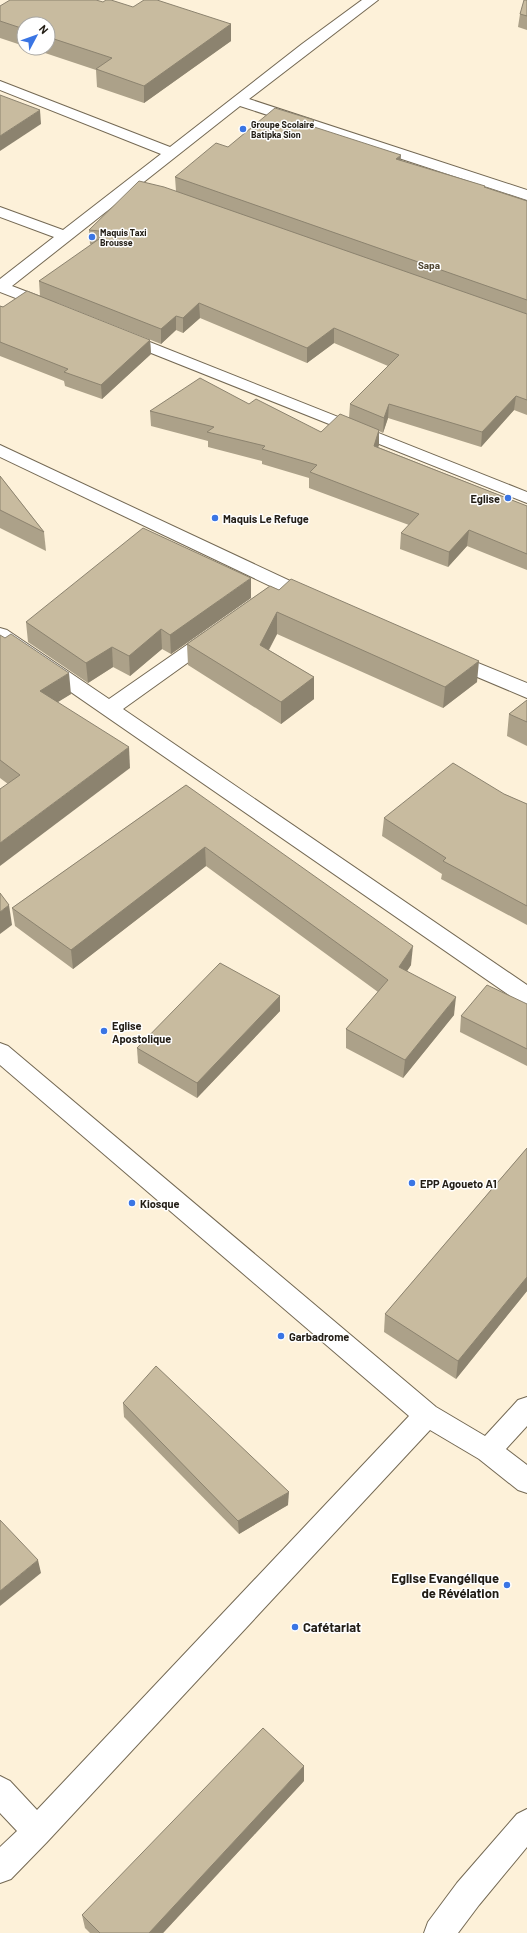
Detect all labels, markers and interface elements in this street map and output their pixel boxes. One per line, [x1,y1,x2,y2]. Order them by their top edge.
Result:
north arrow [16,16,56,56]
text: N [37,22,51,36]
place label: Groupe Scolaire Batipka Sion [251,119,314,140]
marker: Groupe Scolaire Batipka Sion [238,124,248,134]
place label: Maquis Taxi Brousse [100,227,147,248]
marker: Maquis Taxi Brousse [87,232,97,242]
district label: Sapa [418,259,440,271]
place label: Eglise [470,492,500,505]
marker: Eglise [503,493,513,503]
place label: Maquis Le Refuge [223,512,309,525]
marker: Maquis Le Refuge [210,513,220,523]
place label: Eglise Apostolique [112,1019,171,1045]
marker: Eglise Apostolique [99,1026,109,1036]
place label: EPP Agoueto A1 [420,1177,497,1190]
marker: EPP Agoueto A1 [407,1178,417,1188]
place label: Kiosque [140,1197,180,1210]
marker: Kiosque [127,1198,137,1208]
place label: Garbadrome [289,1330,349,1343]
marker: Garbadrome [276,1331,286,1341]
place label: Eglise Evangélique de Révélation [391,1570,499,1601]
marker: Eglise Evangélique de Révélation [502,1580,512,1590]
place label: Cafétariat [303,1619,361,1635]
marker: Cafétariat [290,1622,300,1632]

